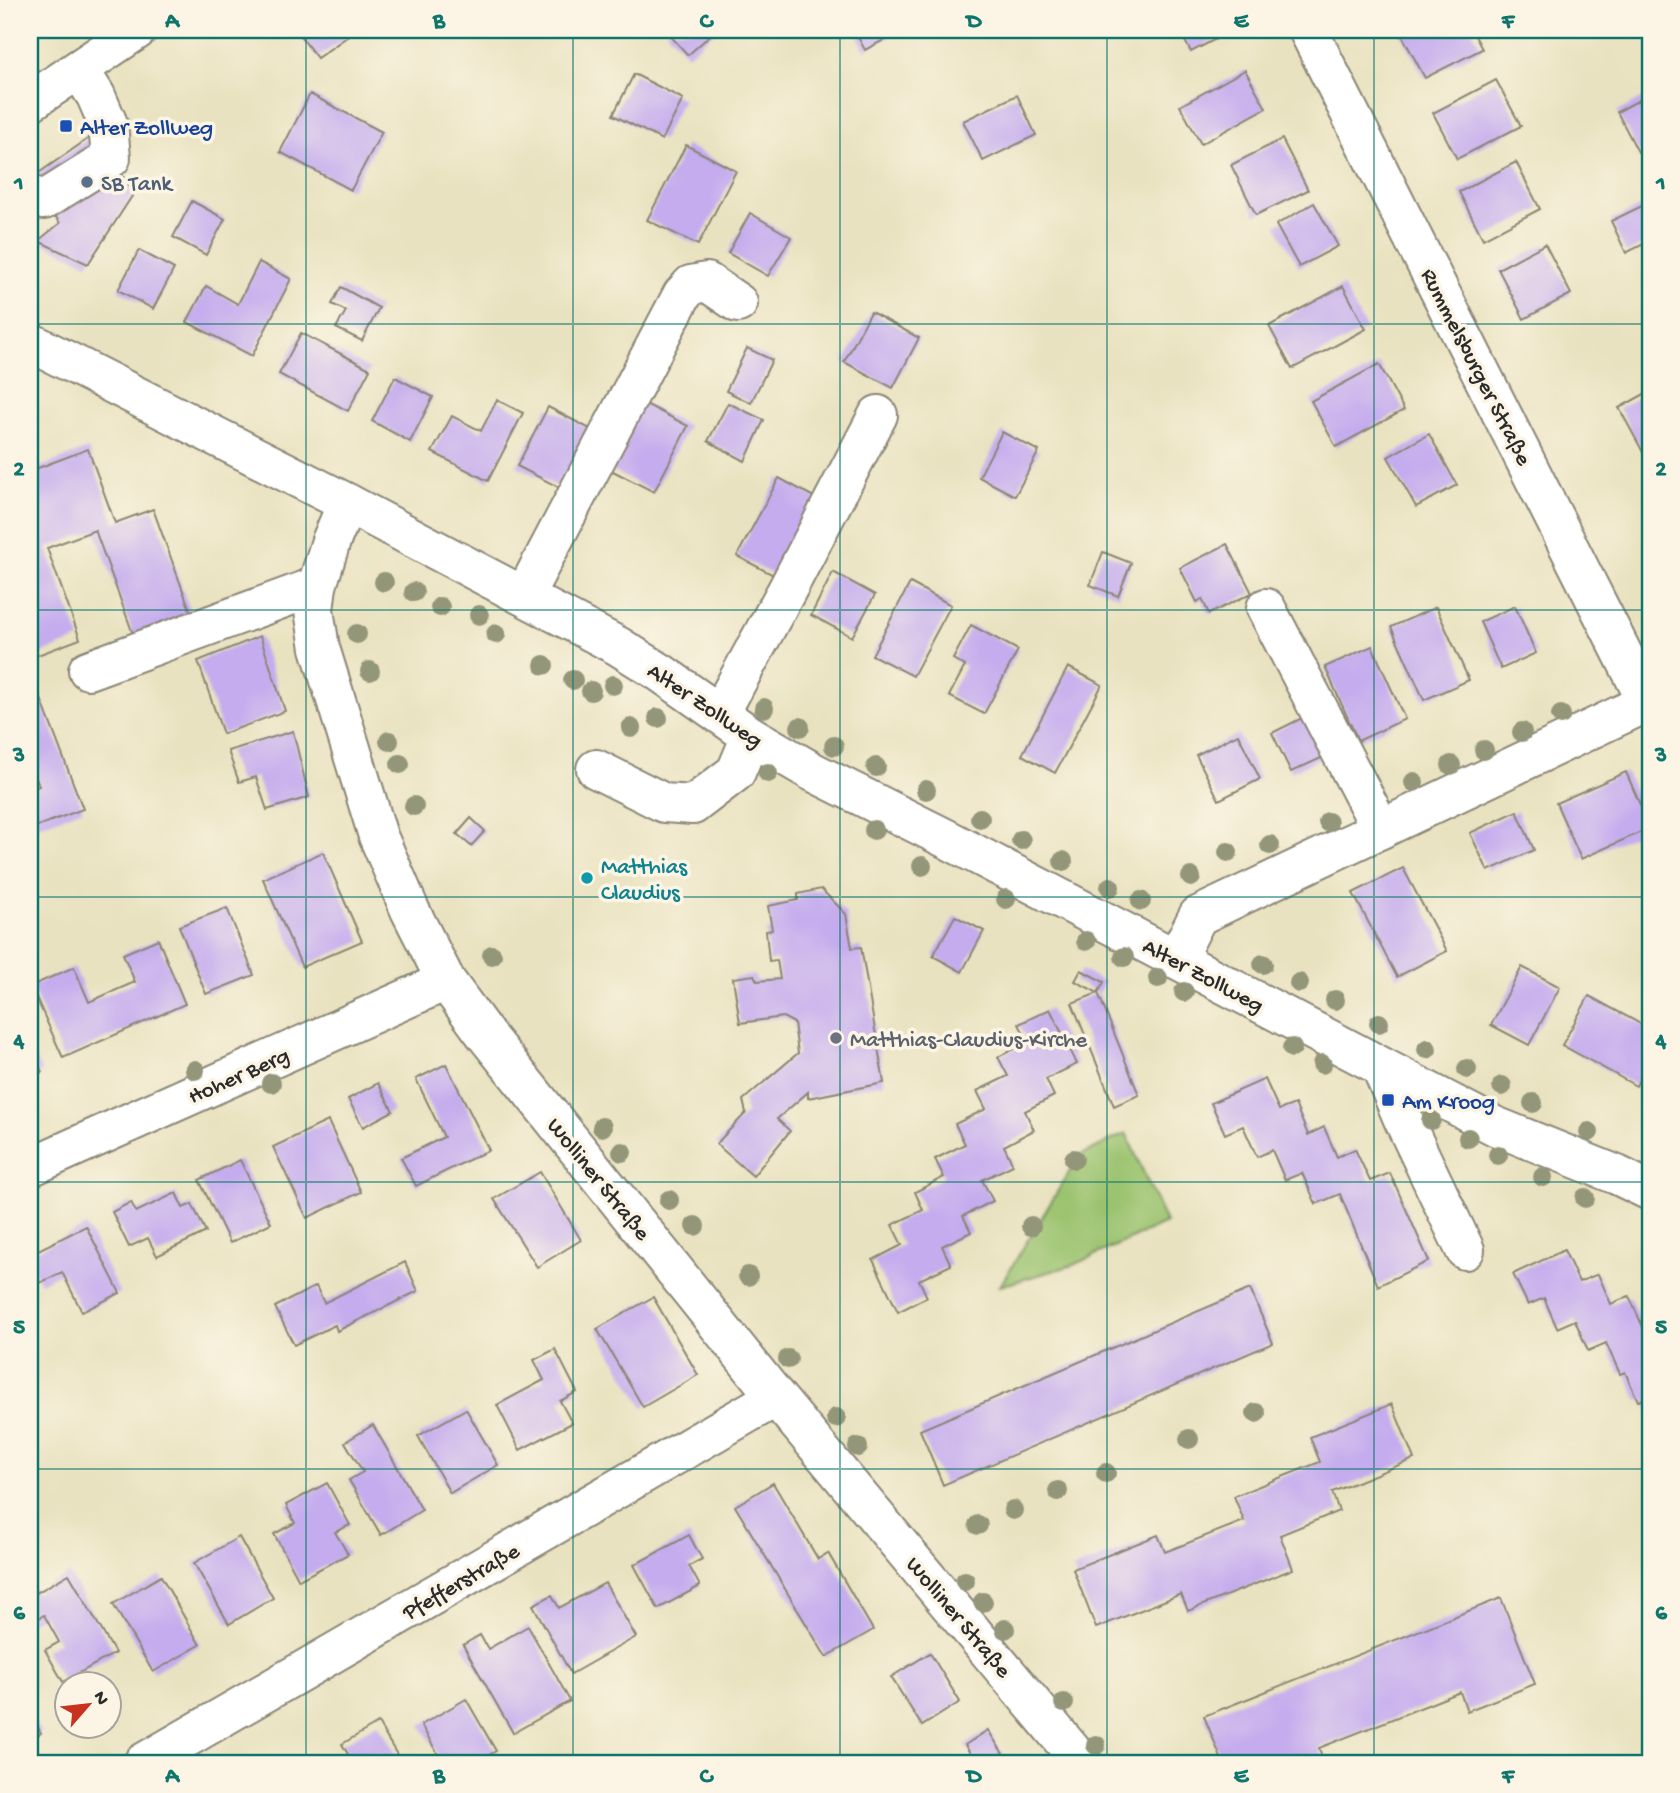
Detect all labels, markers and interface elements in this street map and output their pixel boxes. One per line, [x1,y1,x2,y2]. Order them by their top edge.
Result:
text: A [164,9,180,36]
text: B [432,9,446,36]
text: C [700,9,715,36]
text: D [965,9,983,36]
text: E [1234,9,1250,36]
text: F [1501,9,1516,36]
place label: Alter Zollweg [80,116,213,143]
marker: Alter Zollweg [58,118,74,134]
text: 1 [13,171,24,198]
text: 1 [1655,171,1666,198]
place label: SB Tank [101,172,174,199]
marker: SB Tank [79,174,95,190]
street label: Rummelsburger Straße [1414,265,1537,472]
text: 2 [13,457,25,484]
text: 2 [1655,457,1667,484]
street label: Alter Zollweg [641,658,767,755]
text: 3 [12,743,25,770]
text: 3 [1654,743,1667,770]
place label: Matthias Claudius [601,855,688,908]
marker: Matthias Claudius [579,870,595,886]
street label: Alter Zollweg [1137,934,1268,1020]
place label: Matthias-Claudius-Kirche [850,1028,1088,1055]
text: 4 [13,1029,25,1056]
text: 4 [1655,1029,1667,1056]
marker: Matthias-Claudius-Kirche [828,1030,844,1046]
street label: Hoher Berg [185,1043,294,1111]
place label: Am Kroog [1402,1090,1495,1117]
marker: Am Kroog [1380,1092,1396,1108]
street label: Wolliner Straße [540,1113,656,1248]
text: 5 [13,1315,25,1342]
text: 5 [1655,1315,1667,1342]
street label: Pfefferstraße [398,1538,526,1628]
street label: Wolliner Straße [899,1552,1017,1685]
text: 6 [13,1601,26,1628]
text: 6 [1655,1601,1668,1628]
north arrow [52,1671,122,1741]
text: N [87,1688,113,1710]
text: A [164,1764,180,1791]
text: B [432,1764,446,1791]
text: C [700,1764,715,1791]
text: D [965,1764,983,1791]
text: E [1234,1764,1250,1791]
text: F [1501,1764,1516,1791]

